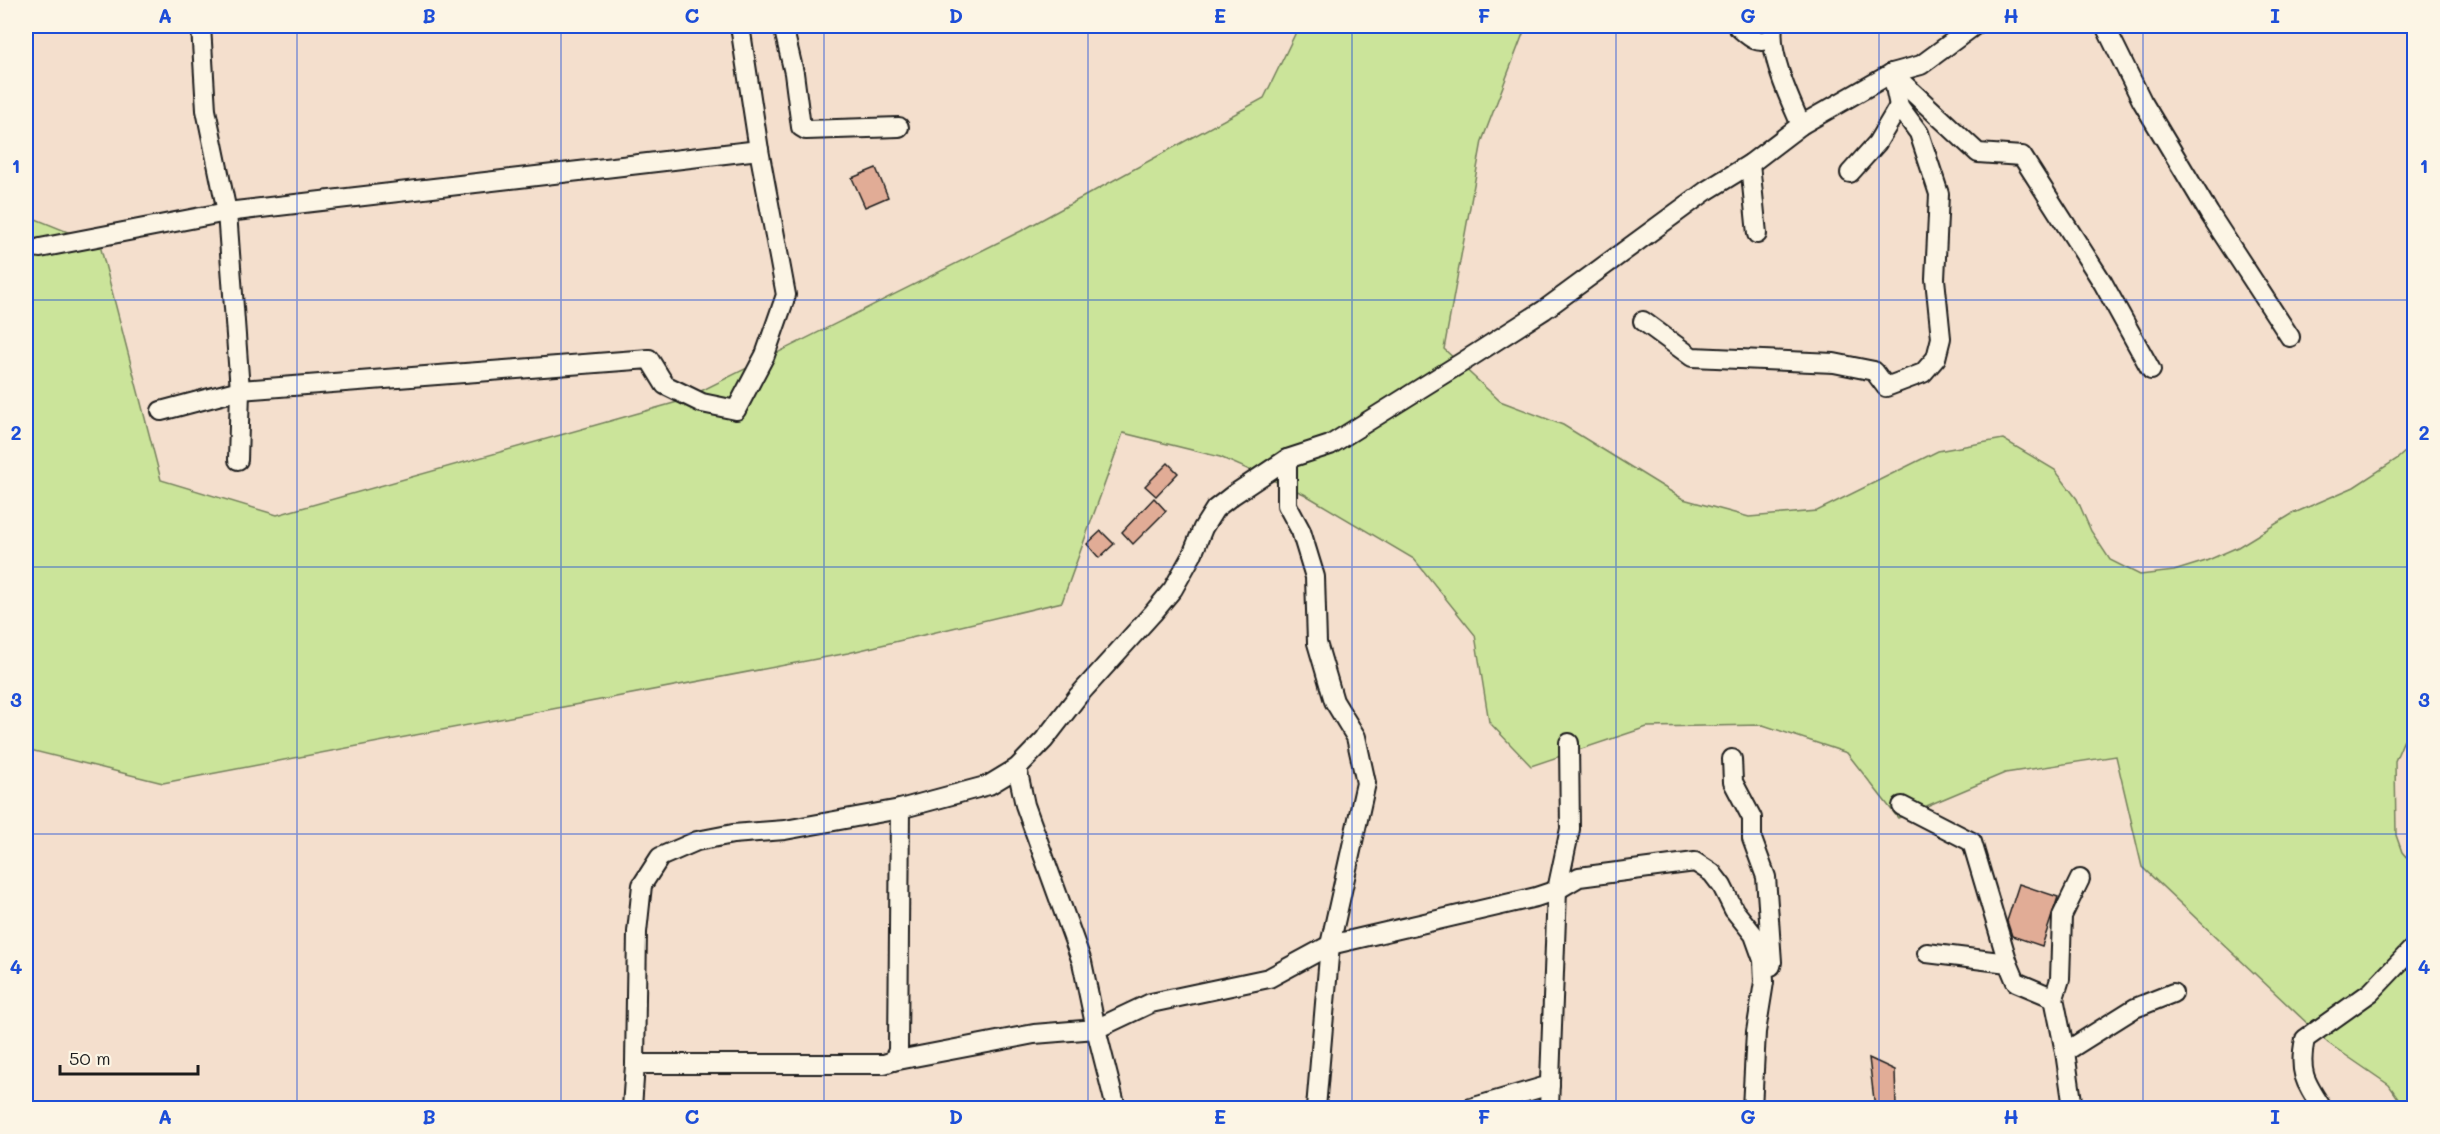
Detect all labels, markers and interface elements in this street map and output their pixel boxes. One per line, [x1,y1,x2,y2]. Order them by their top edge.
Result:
text: A [158,2,172,28]
text: B [422,2,436,28]
text: C [685,2,700,28]
text: D [949,2,963,28]
text: E [1214,2,1226,28]
text: F [1478,2,1491,28]
text: G [1740,2,1756,28]
text: H [2003,2,2019,28]
text: I [2270,2,2280,28]
text: 1 [12,152,20,178]
text: 1 [2420,152,2428,178]
text: 2 [10,419,22,445]
text: 2 [2418,419,2430,445]
text: 3 [10,686,22,712]
text: 3 [2418,686,2430,712]
text: 4 [10,953,23,979]
text: 4 [2418,953,2431,979]
scale bar [60,1038,198,1076]
text: 50 m [69,1046,111,1070]
text: A [158,1103,172,1129]
text: B [422,1103,436,1129]
text: C [685,1103,700,1129]
text: D [949,1103,963,1129]
text: E [1214,1103,1226,1129]
text: F [1478,1103,1491,1129]
text: G [1740,1103,1756,1129]
text: H [2003,1103,2019,1129]
text: I [2270,1103,2280,1129]

